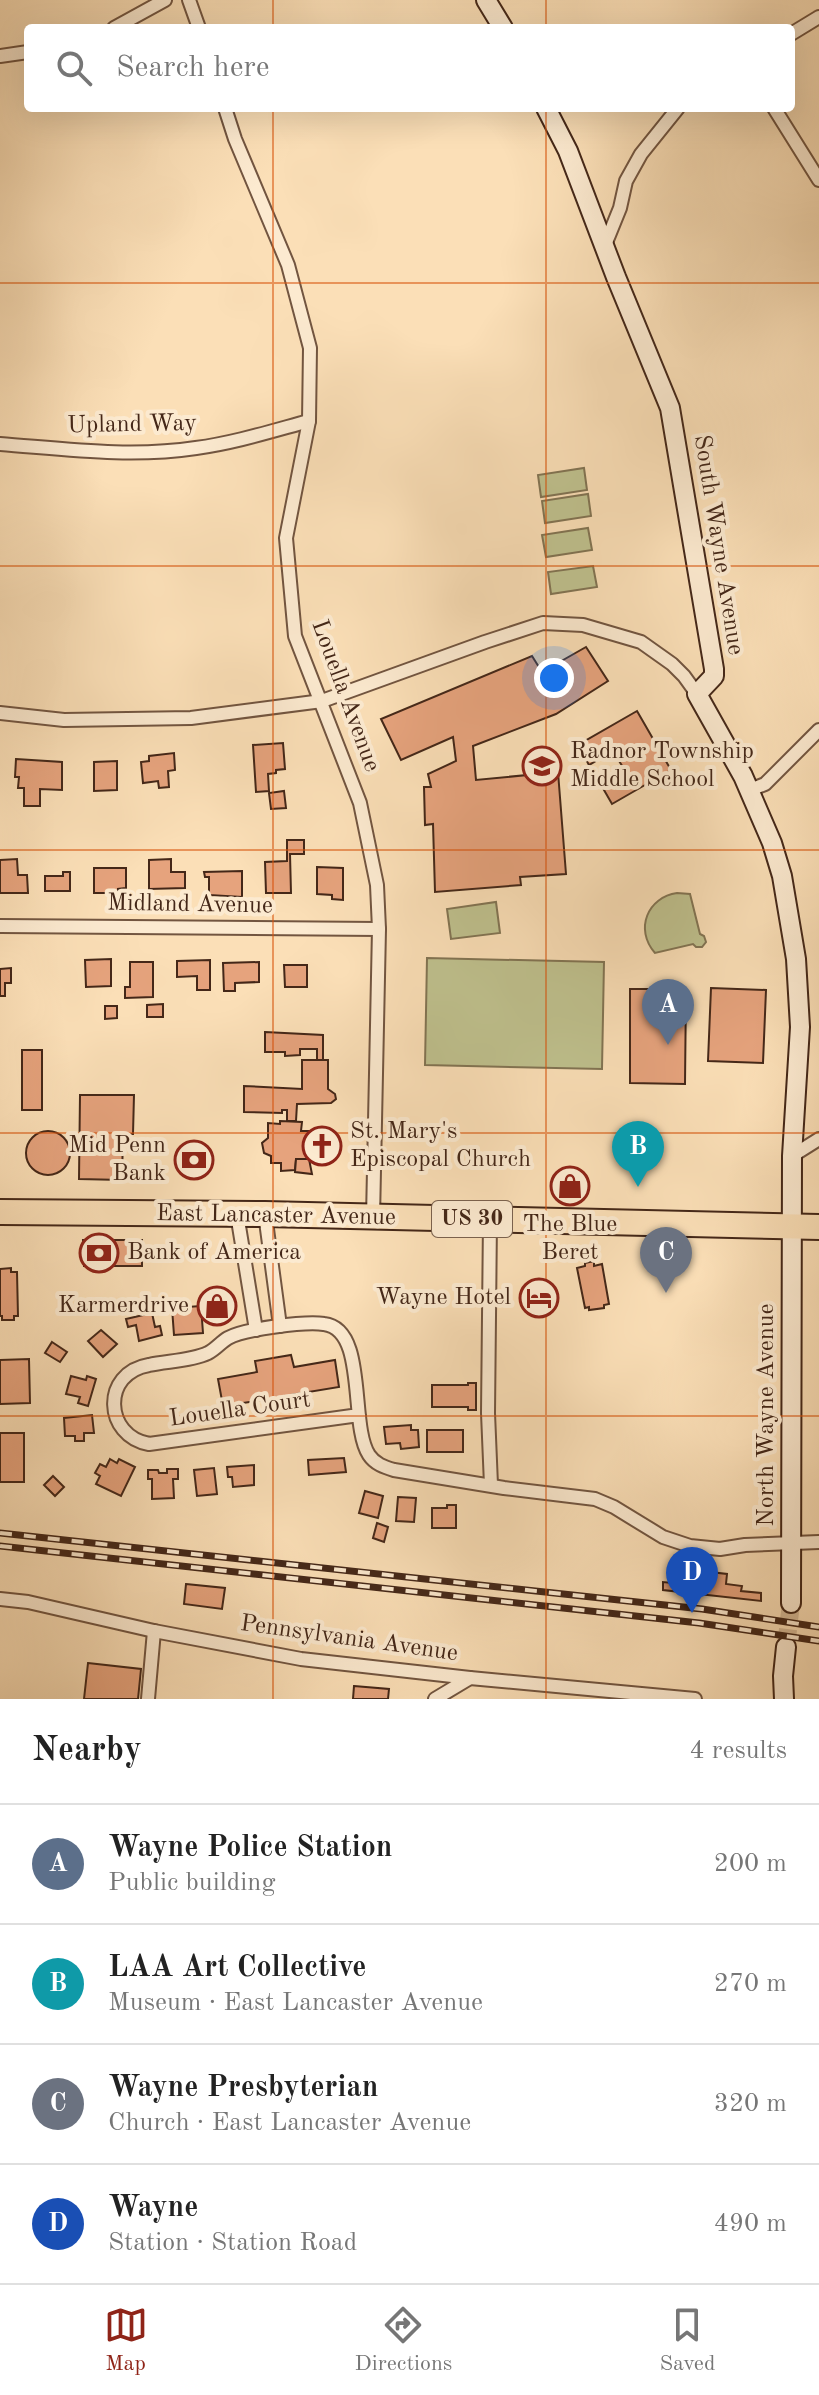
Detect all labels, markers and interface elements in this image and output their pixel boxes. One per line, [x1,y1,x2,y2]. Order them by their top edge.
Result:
search box [24,24,795,112]
icon: search [52,46,96,90]
text: Search here [116,53,270,83]
street label: Upland Way [67,412,197,438]
street label: South Wayne Avenue [689,433,747,657]
street label: Louella Avenue [306,617,384,775]
your location [534,658,574,698]
place label: Radnor Township Middle School [570,740,754,792]
school or university icon: Radnor Township Middle School [521,745,563,787]
street label: Midland Avenue [107,892,273,918]
pin: A [642,979,694,1045]
place label: St. Mary's Episcopal Church [350,1120,531,1172]
pin: B [612,1121,664,1187]
church icon: St. Mary's Episcopal Church [301,1125,343,1167]
place label: Mid Penn Bank [68,1134,166,1186]
bank icon: Mid Penn Bank [173,1139,215,1181]
shop icon: The Blue Beret [549,1165,591,1207]
road number: US 30 [432,1201,512,1237]
street label: East Lancaster Avenue [156,1202,396,1230]
place label: The Blue Beret [523,1213,617,1265]
pin: C [640,1227,692,1293]
bank icon: Bank of America [78,1232,120,1274]
place label: Bank of America [127,1241,301,1265]
hotel icon: Wayne Hotel [518,1277,560,1319]
shop icon: Karmerdrive [196,1285,238,1327]
place label: Wayne Hotel [376,1286,511,1310]
place label: Karmerdrive [58,1294,189,1318]
street label: North Wayne Avenue [755,1303,779,1527]
street label: Louella Court [168,1388,312,1432]
pin: D [666,1547,718,1613]
street label: Pennsylvania Avenue [239,1612,459,1666]
text: Nearby [32,1734,142,1768]
text: 4 results [689,1738,787,1764]
text: Wayne Police Station [108,1833,392,1863]
text: A [48,1851,68,1877]
text: 200 m [714,1851,787,1877]
text: Public building [108,1870,275,1896]
text: LAA Art Collective [108,1953,366,1983]
text: B [49,1971,67,1997]
text: 270 m [714,1971,787,1997]
text: Museum · East Lancaster Avenue [108,1990,483,2016]
text: Wayne Presbyterian [108,2073,378,2103]
text: C [49,2091,67,2117]
text: 320 m [714,2091,787,2117]
text: Church · East Lancaster Avenue [108,2110,471,2136]
text: Wayne [108,2193,198,2223]
text: D [48,2211,68,2237]
text: 490 m [714,2211,787,2237]
text: Station · Station Road [108,2230,357,2256]
tab: Map [104,2303,148,2378]
tab: Directions [355,2303,452,2378]
tab: Saved [659,2303,715,2378]

